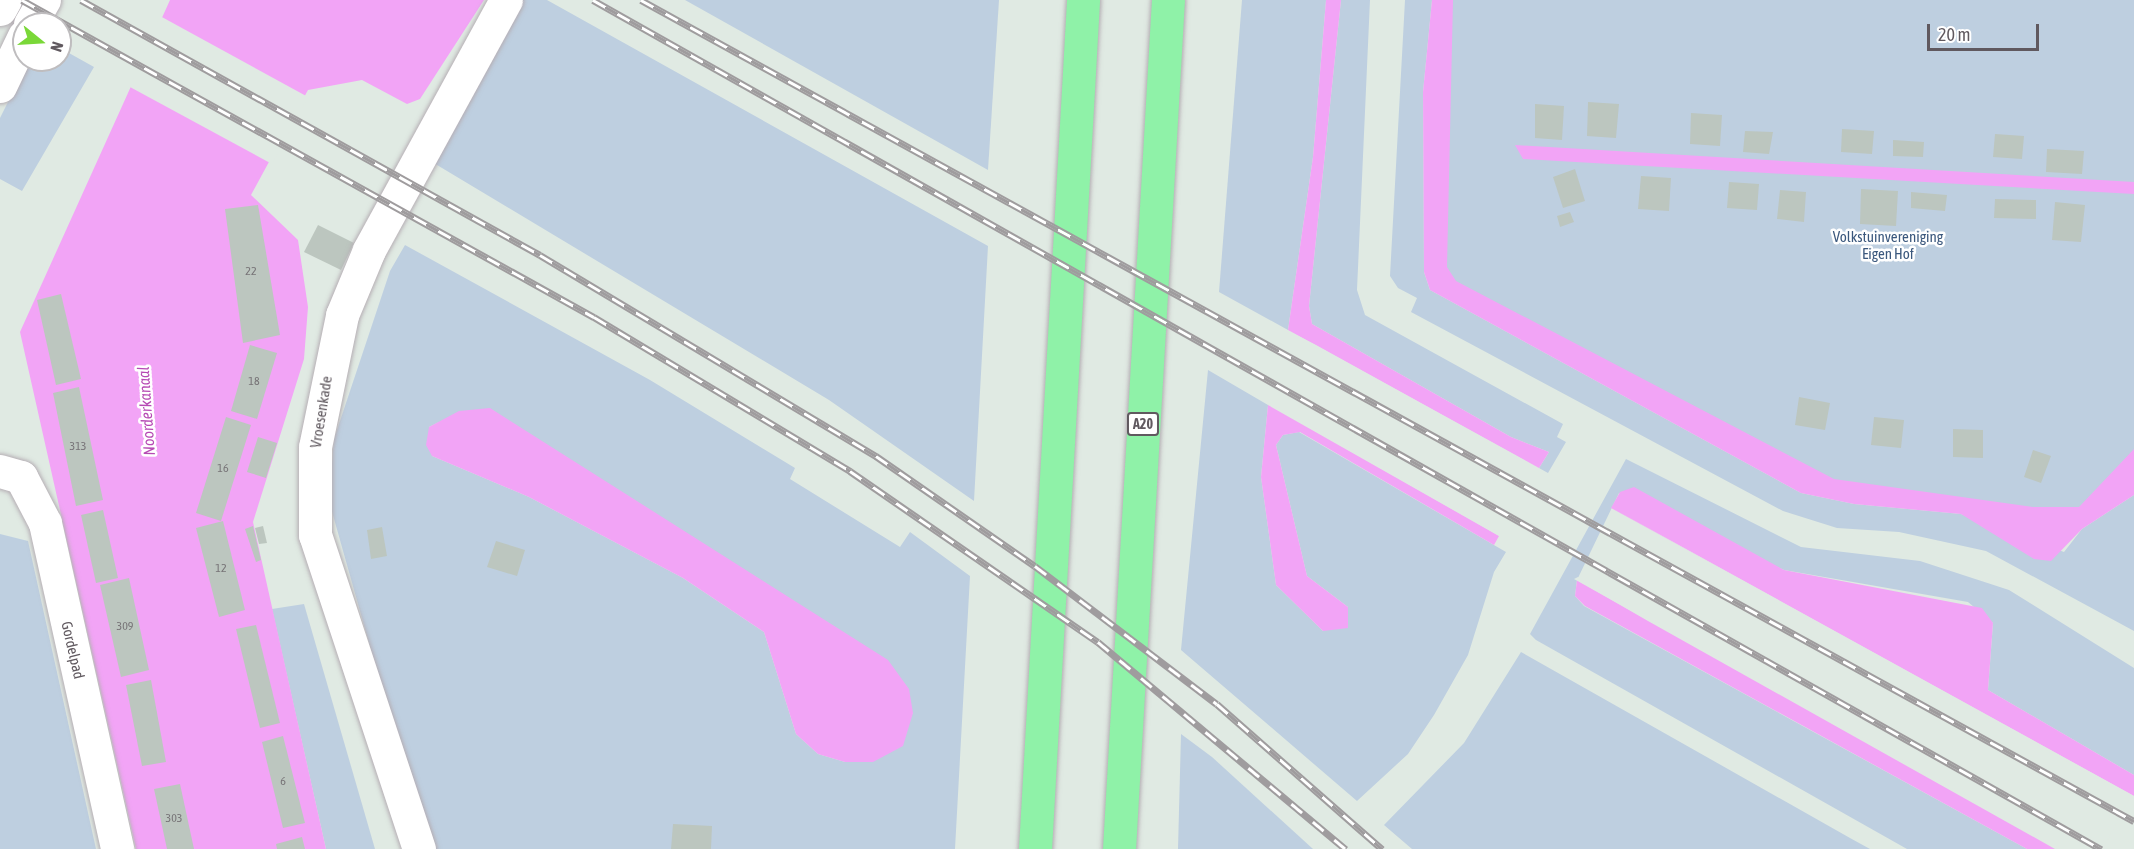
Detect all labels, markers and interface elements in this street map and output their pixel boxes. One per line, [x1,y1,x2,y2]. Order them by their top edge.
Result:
north arrow [12,12,72,72]
scale bar [1930,12,2042,50]
text: 20 m [1938,24,1970,45]
text: N [47,40,67,54]
park label: Volkstuinvereniging Eigen Hof [1833,227,1943,262]
house number: 22 [245,265,257,279]
water label: Noorderkanaal [133,366,159,456]
house number: 18 [248,375,260,389]
street label: Vroesenkade [306,375,336,449]
road number: A20 [1126,413,1160,435]
house number: 313 [70,440,86,454]
house number: 16 [217,462,229,476]
house number: 12 [215,562,227,576]
street label: Gordelpad [58,619,88,681]
house number: 309 [117,620,133,634]
house number: 6 [280,775,286,789]
house number: 303 [166,812,182,826]

